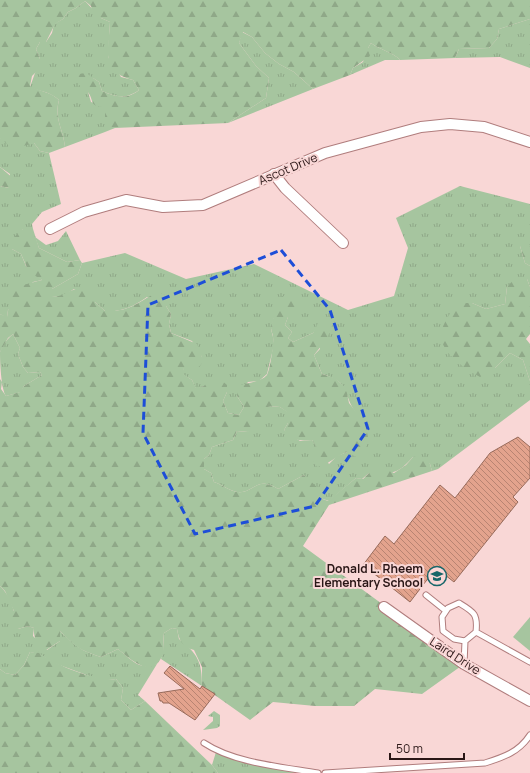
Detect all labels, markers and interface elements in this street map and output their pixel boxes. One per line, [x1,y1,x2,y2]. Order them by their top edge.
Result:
street label: Ascot Drive [256,148,320,189]
place label: Donald L. Rheem Elementary School [314,560,423,591]
school or university icon: Donald L. Rheem Elementary School [426,565,448,587]
street label: Laird Drive [427,633,484,678]
scale bar [390,735,464,761]
text: 50 m [396,740,423,757]

